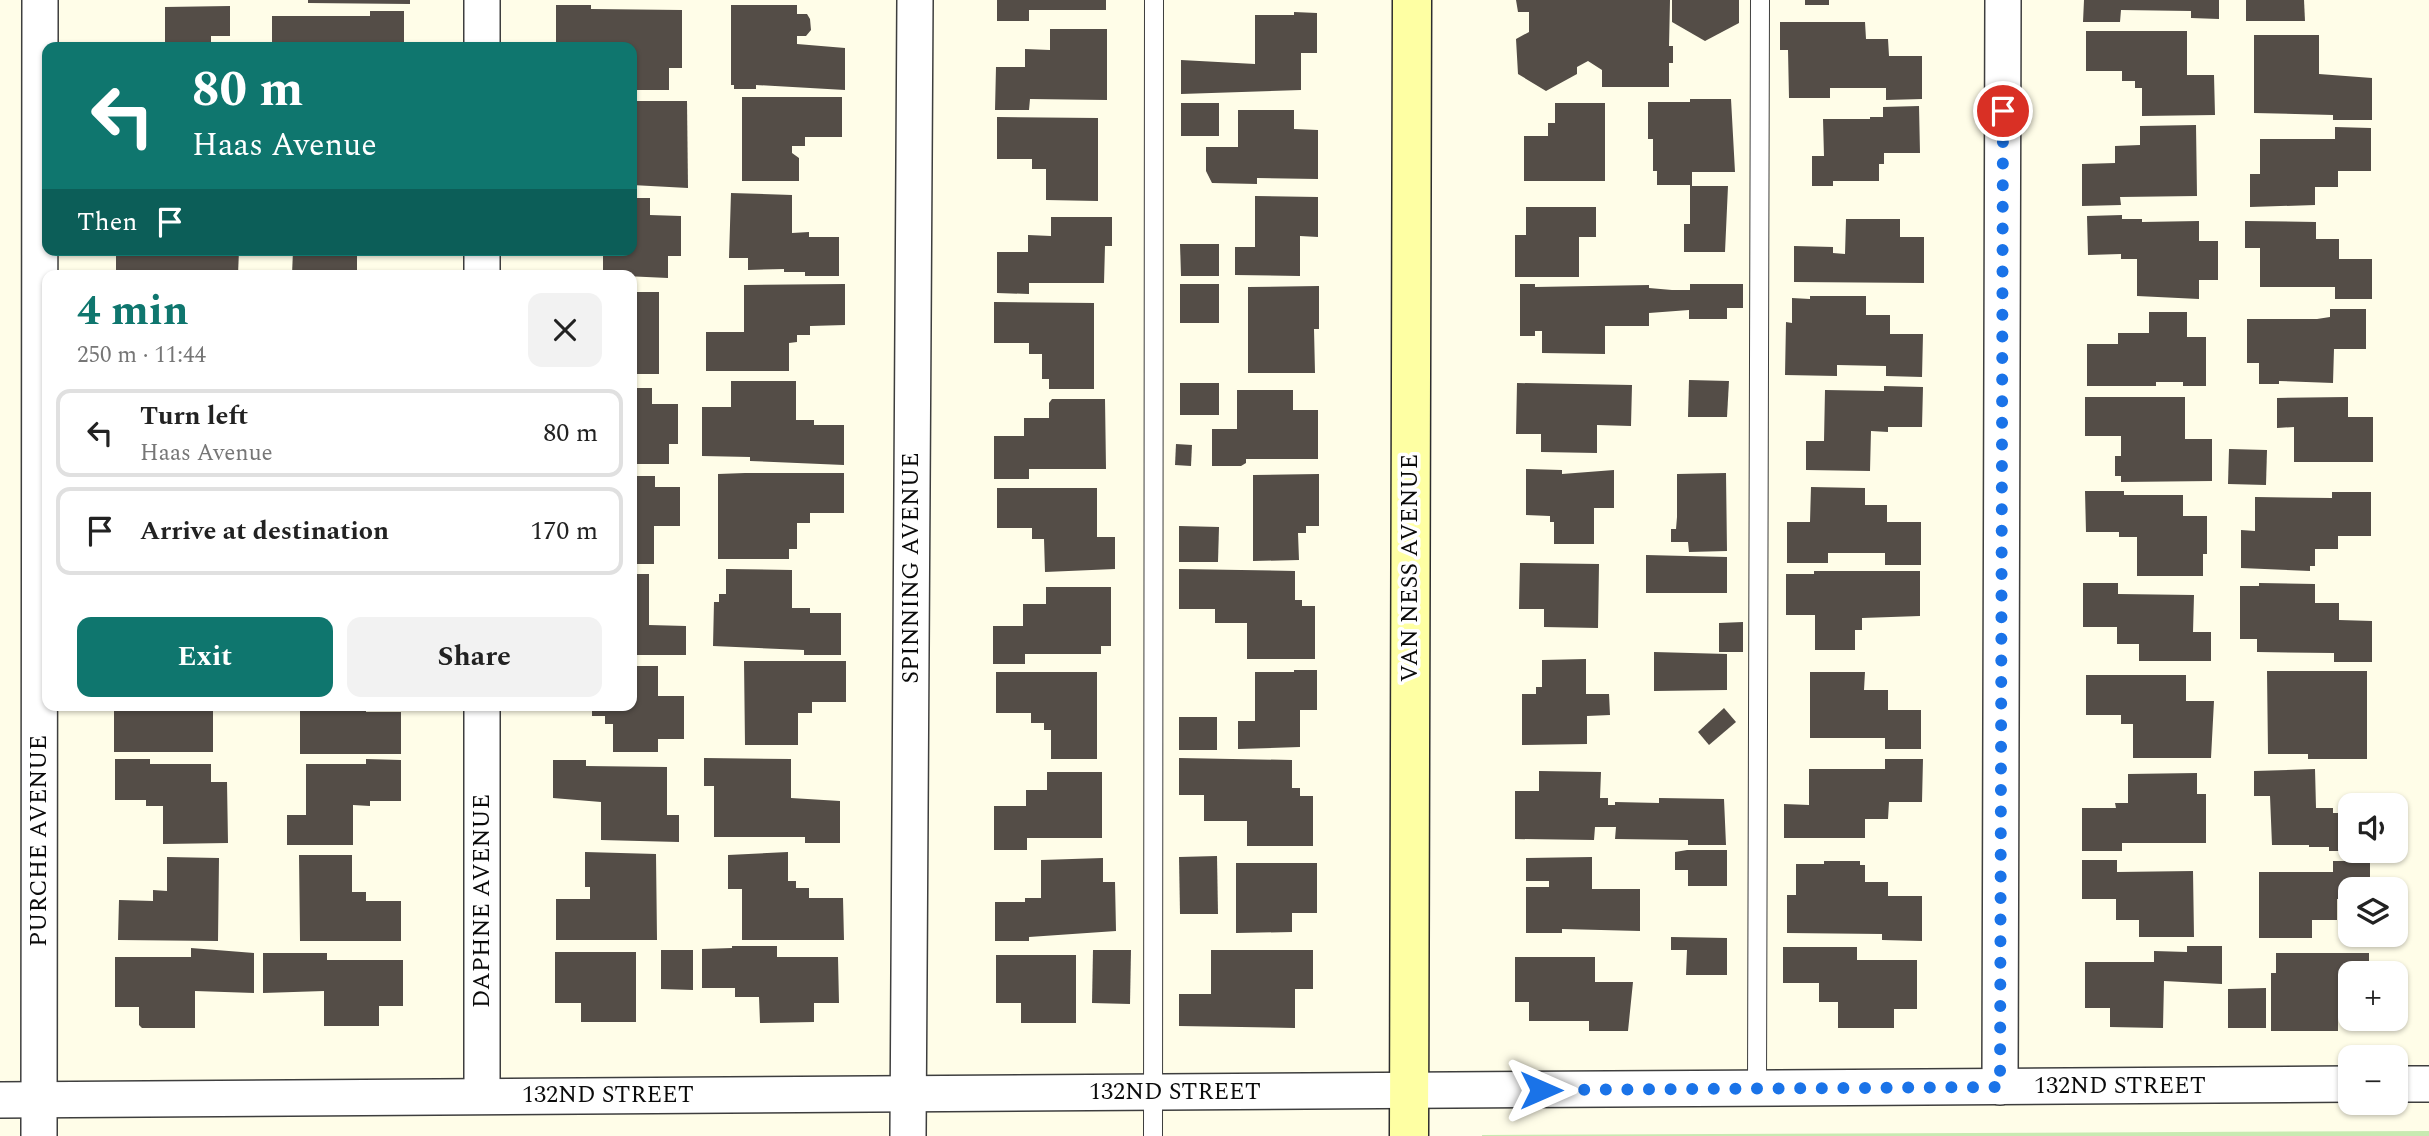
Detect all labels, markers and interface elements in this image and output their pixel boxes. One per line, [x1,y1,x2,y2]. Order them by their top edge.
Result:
text: 80 m [192,53,303,128]
icon: left [77,70,168,161]
pin [1973,81,2033,141]
icon: arrive [1984,92,2022,130]
text: Haas Avenue [192,121,377,170]
text: Then [77,202,137,242]
icon: arrive [151,203,189,241]
text: 4 min [77,280,189,343]
button: close [528,293,602,367]
text: 250 m · 11:44 [77,338,206,373]
text: Turn left [140,396,248,436]
text: 80 m [543,413,598,453]
icon: left [81,414,119,452]
text: Haas Avenue [140,436,273,471]
street label: SPINNING AVENUE [893,452,929,684]
street label: VAN NESS AVENUE [1392,454,1428,682]
text: Arrive at destination [140,511,389,551]
text: 170 m [530,511,598,551]
icon: arrive [81,512,119,550]
button: Exit [77,617,333,697]
button: Share [347,617,602,697]
street label: PURCHE AVENUE [21,735,57,947]
map controls [2338,793,2408,1115]
button: sound [2338,793,2408,863]
street label: DAPHNE AVENUE [464,794,500,1008]
button: layers [2338,877,2408,947]
button: + [2338,961,2408,1031]
button: − [2338,1045,2408,1115]
position arrow [1504,1053,1578,1127]
street label: 132ND STREET [2034,1068,2206,1104]
street label: 132ND STREET [1089,1074,1261,1110]
street label: 132ND STREET [522,1077,694,1113]

